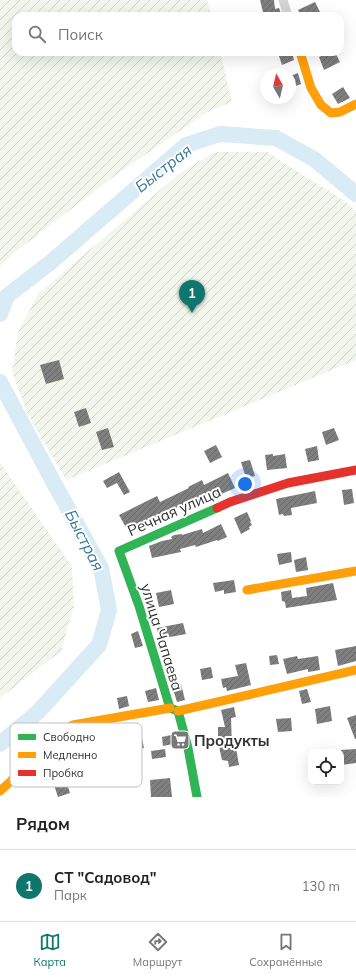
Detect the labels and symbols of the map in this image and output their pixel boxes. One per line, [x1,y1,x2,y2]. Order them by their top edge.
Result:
north arrow [260,68,296,104]
water label: Быстрая [131,140,195,196]
pin: 1 [179,280,205,313]
your location [235,474,255,494]
street label: Речная улица [124,482,224,540]
water label: Быстрая [61,506,109,574]
street label: улица Чапаева [137,581,187,693]
legend [10,723,142,787]
supermarket icon: Продукты [169,729,191,751]
text: Свободно [43,730,96,744]
place label: Продукты [194,731,270,750]
text: Медленно [43,748,97,762]
text: Пробка [43,766,84,780]

